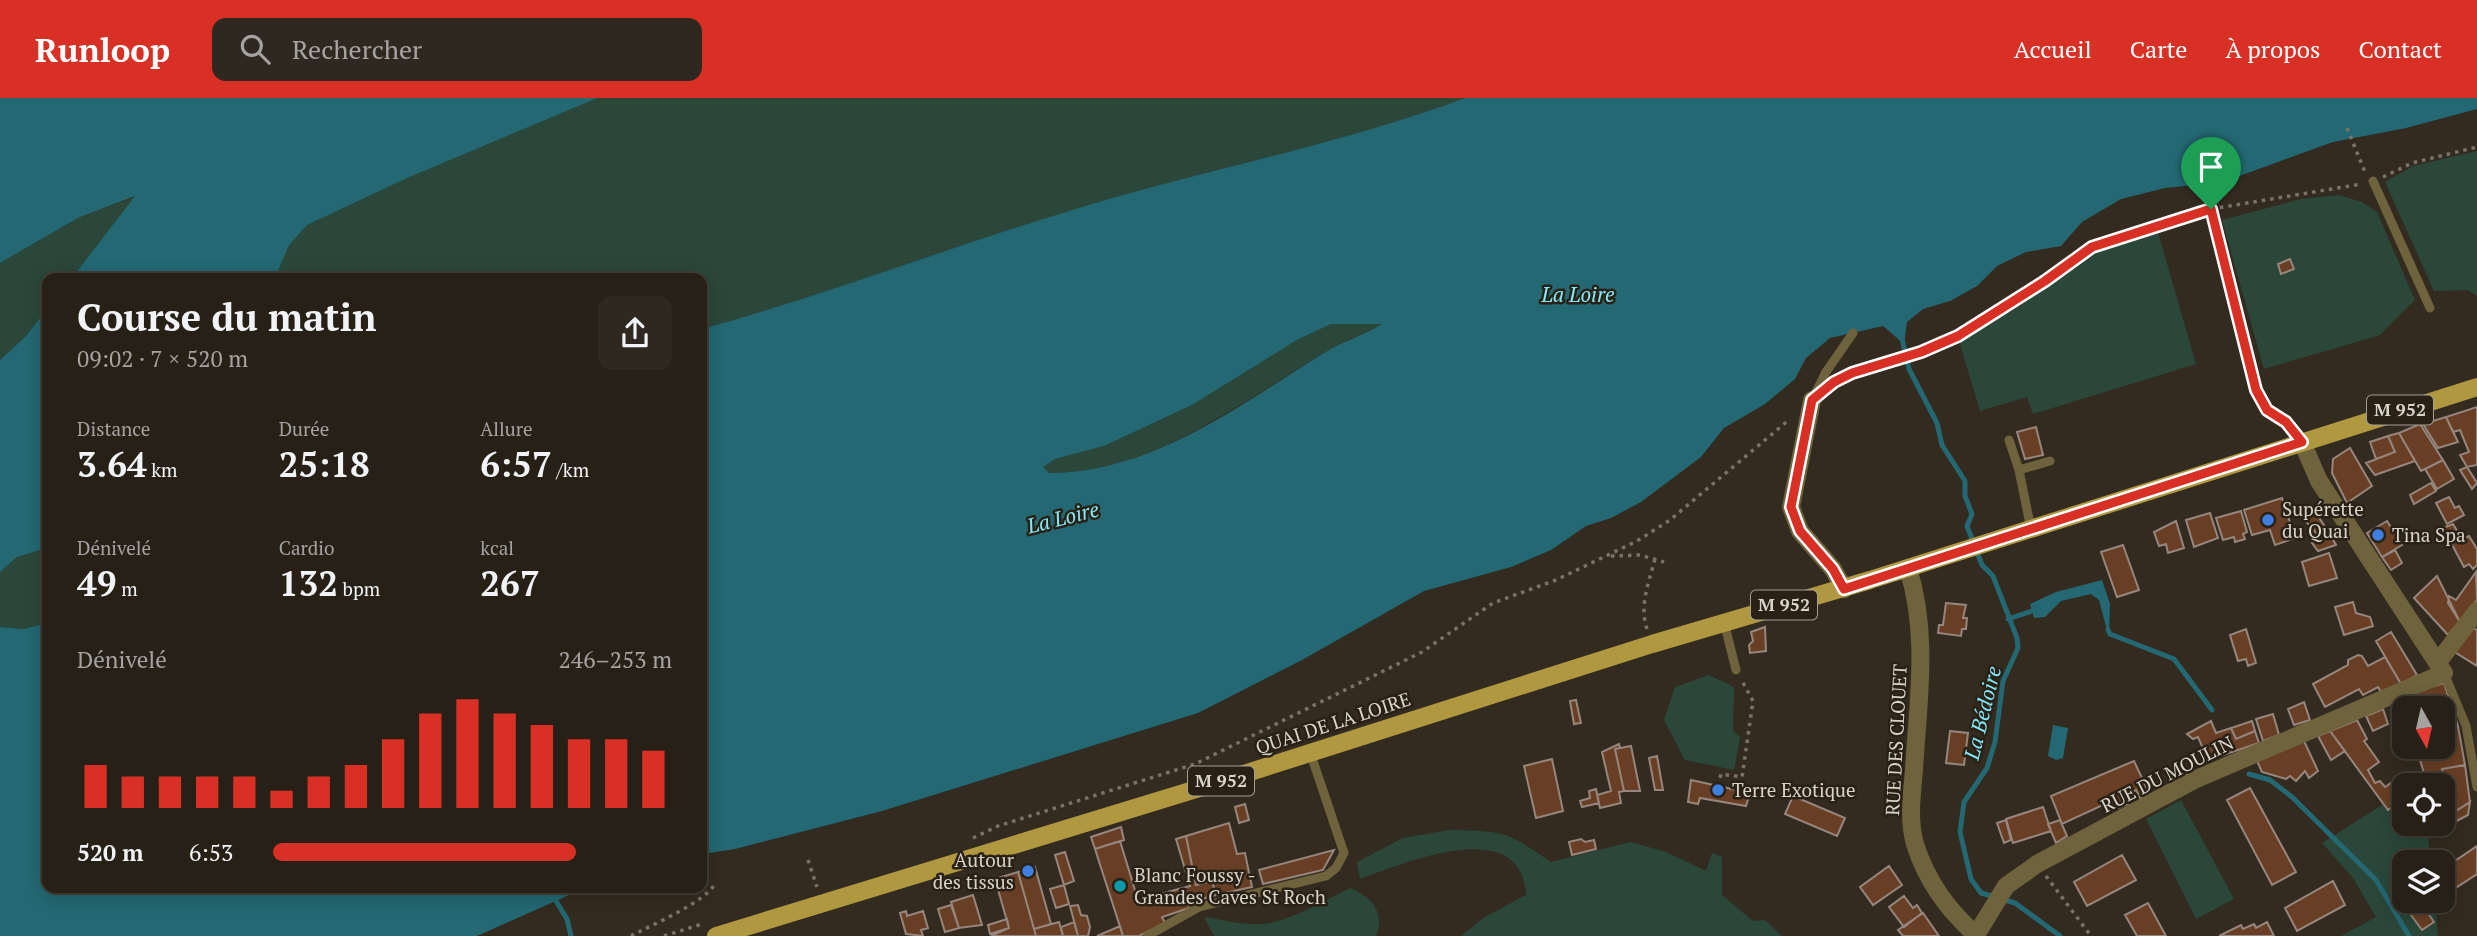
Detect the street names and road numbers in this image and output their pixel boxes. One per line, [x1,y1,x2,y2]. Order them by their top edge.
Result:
road number: M 952 [2367,396,2433,424]
road number: M 952 [1751,590,1817,620]
street label: RUE DES CLOUET [1879,663,1912,816]
street label: QUAI DE LA LOIRE [1252,686,1414,759]
street label: RUE DU MOULIN [2096,729,2237,818]
road number: M 952 [1188,766,1254,796]

